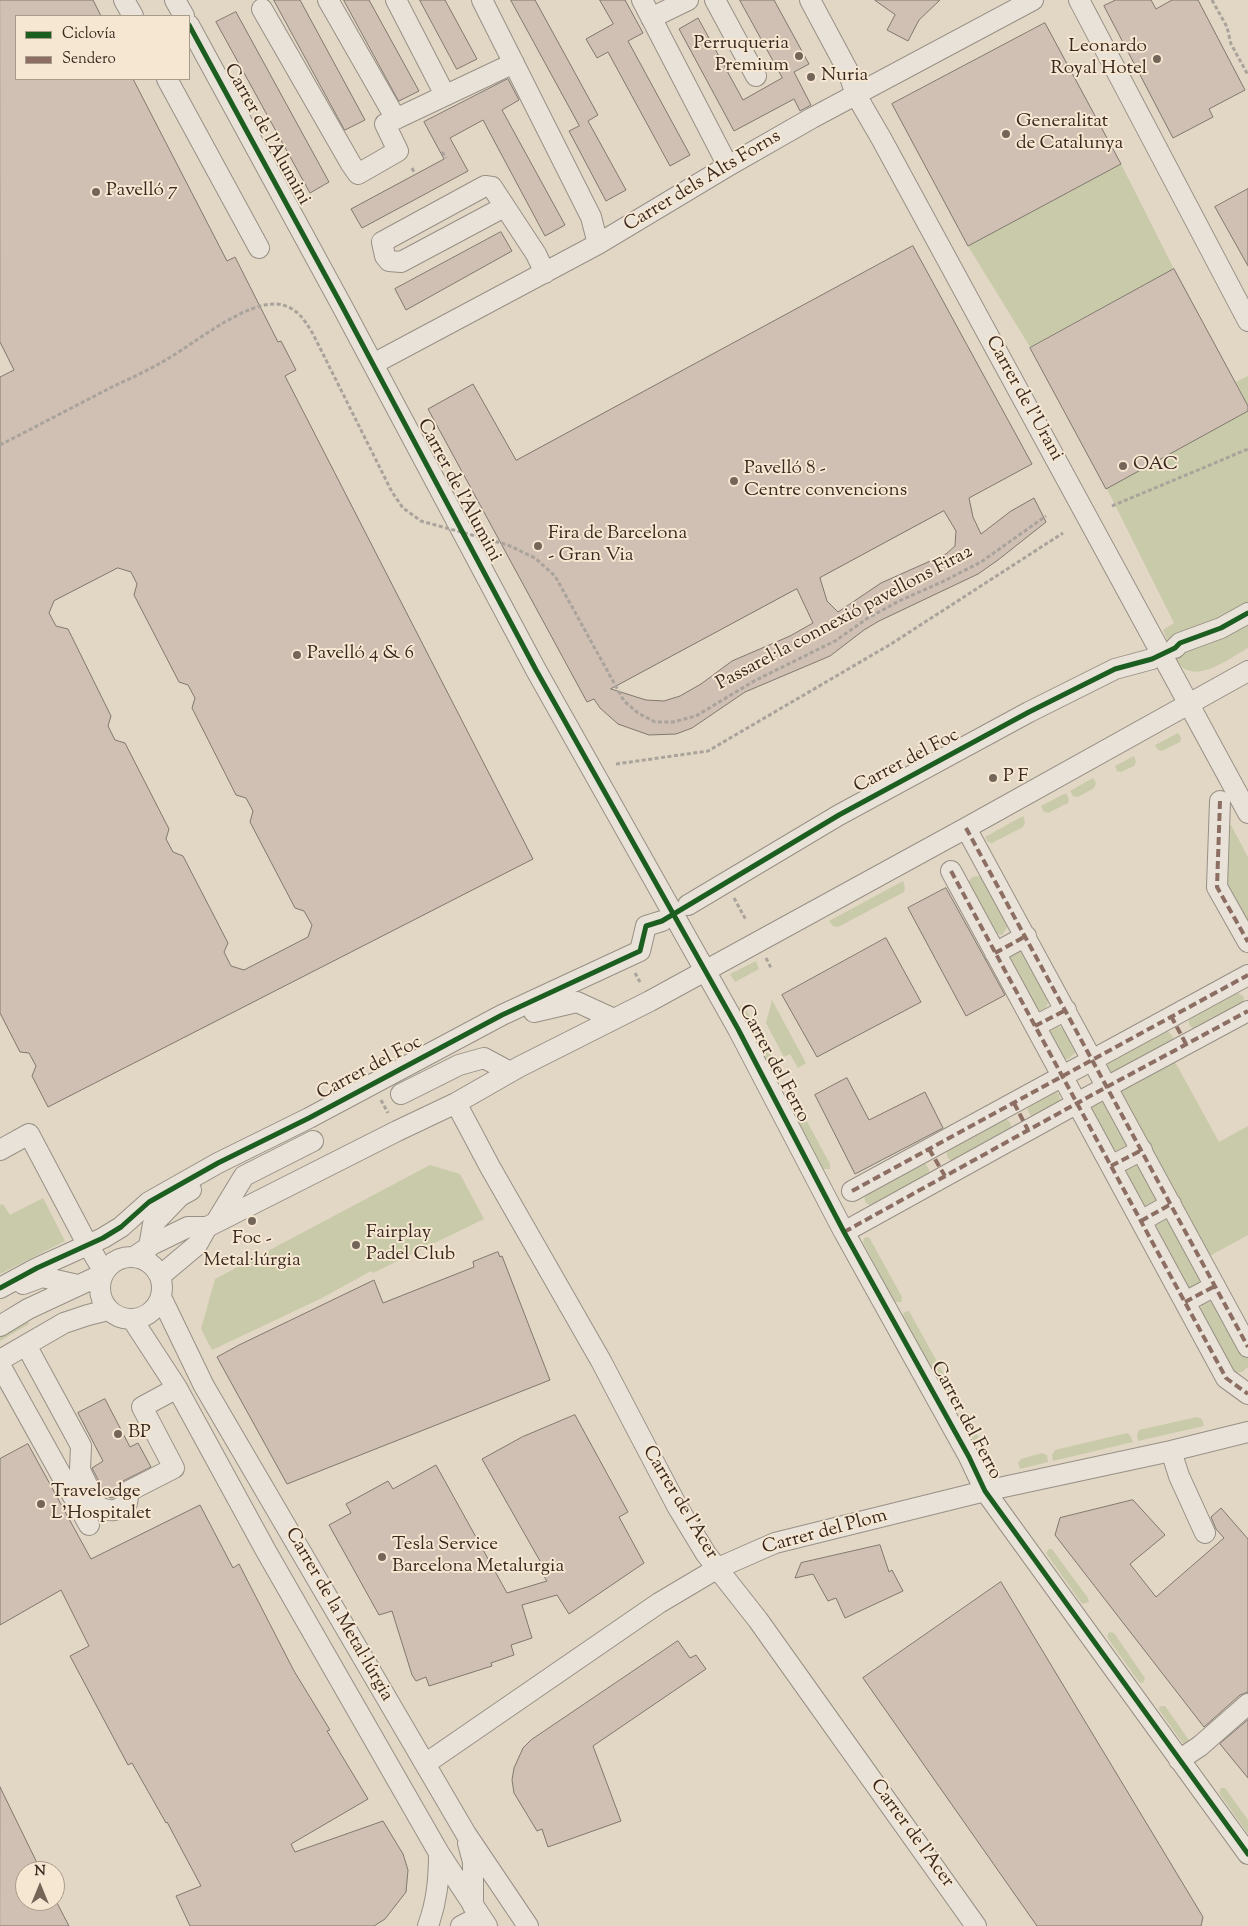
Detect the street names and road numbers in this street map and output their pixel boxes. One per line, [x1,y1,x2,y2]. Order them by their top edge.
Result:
street label: Carrer de l'Alumini [218,60,314,210]
street label: Carrer dels Alts Forns [620,126,786,238]
street label: Carrer de l'Urani [979,333,1067,465]
street label: Carrer de l'Alumini [411,416,505,566]
street label: Passarel·la connexió pavellons Fira2 [713,541,977,697]
street label: Carrer del Foc [851,725,963,799]
street label: Carrer del Ferro [732,1001,814,1127]
street label: Carrer del Foc [314,1032,426,1106]
street label: Carrer del Ferro [924,1358,1006,1484]
street label: Carrer de l'Acer [636,1442,722,1564]
street label: Carrer del Plom [760,1505,890,1561]
street label: Carrer de la Metal·lúrgia [279,1524,397,1706]
street label: Carrer de l'Acer [864,1775,958,1893]

